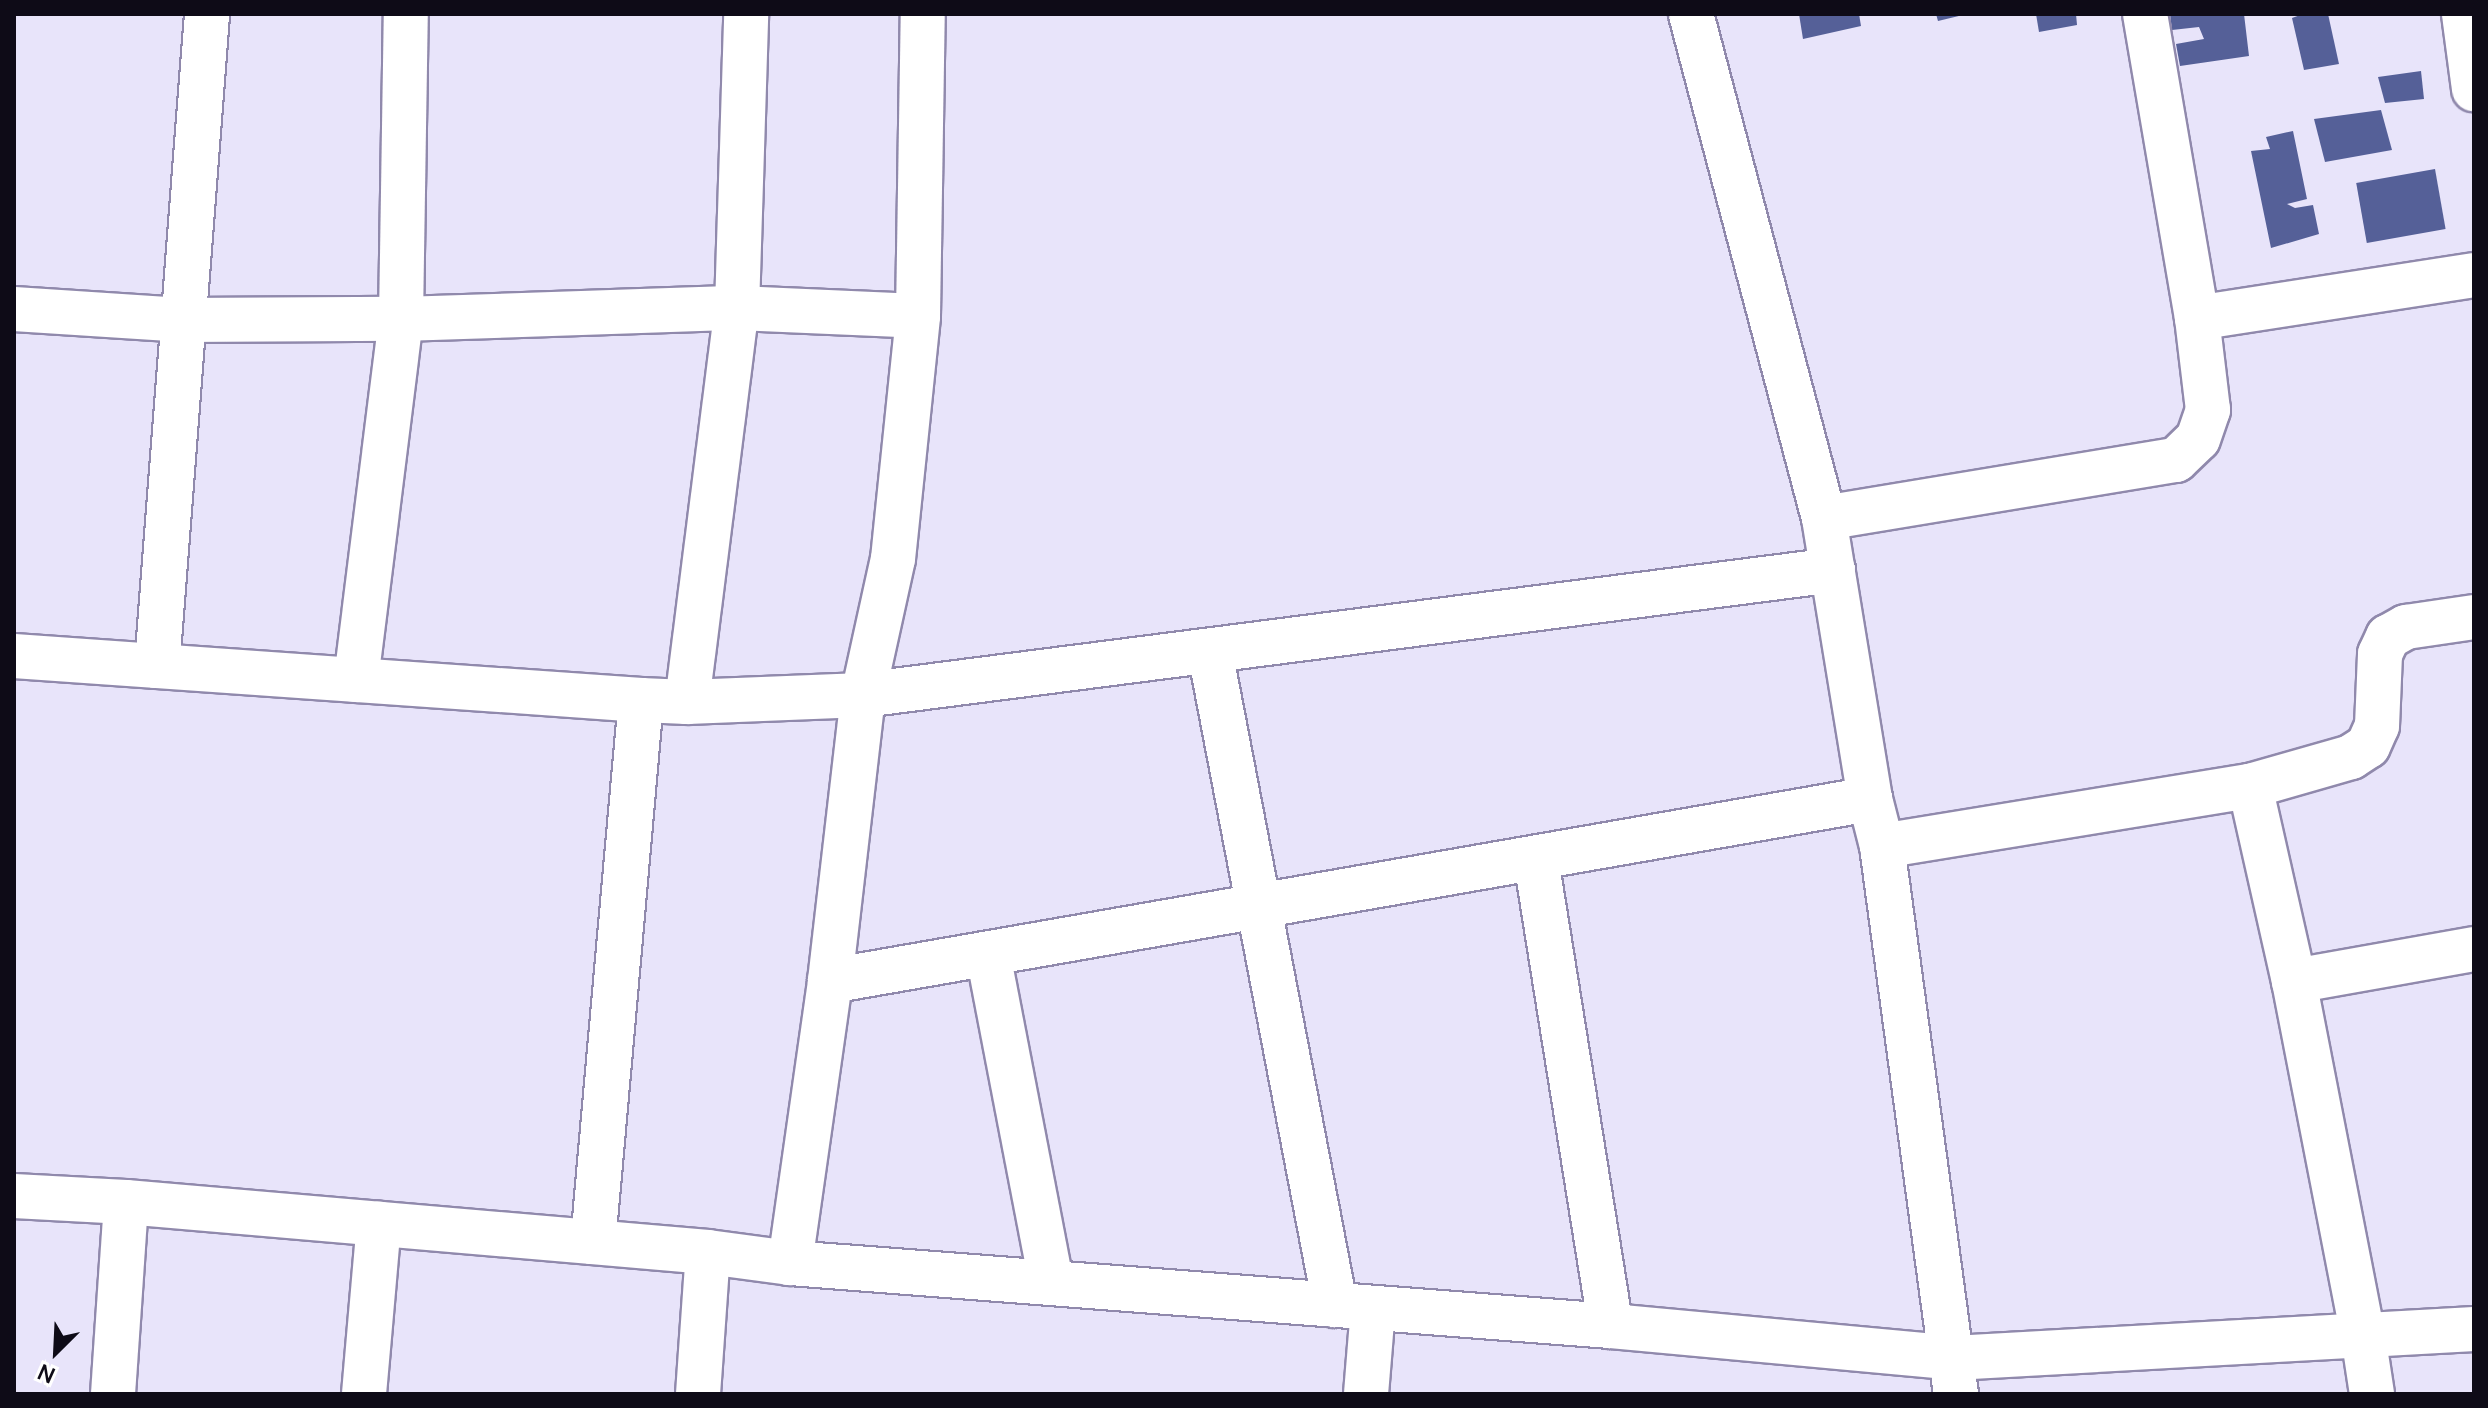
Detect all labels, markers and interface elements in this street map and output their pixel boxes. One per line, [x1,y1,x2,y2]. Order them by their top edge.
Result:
north arrow [16,1312,96,1392]
text: N [33,1357,60,1391]

